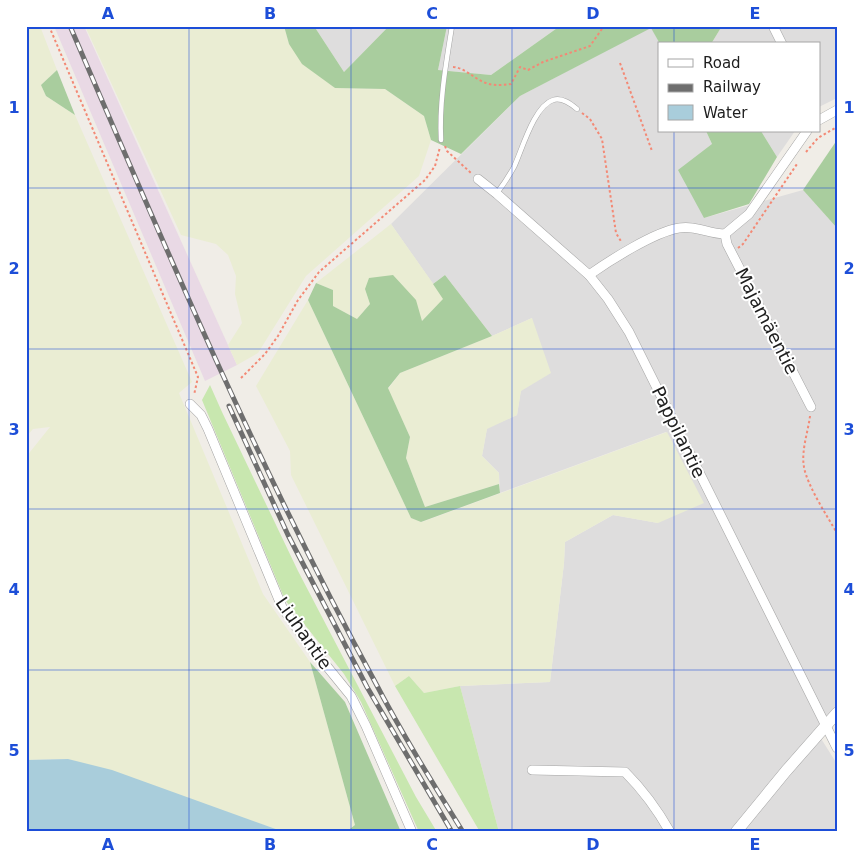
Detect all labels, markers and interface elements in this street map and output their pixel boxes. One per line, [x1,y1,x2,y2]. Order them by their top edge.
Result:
text: A [102,4,115,23]
text: B [264,4,276,23]
text: C [426,4,438,23]
text: D [586,4,600,23]
text: E [750,4,760,23]
legend [658,42,820,132]
text: Road [703,54,741,72]
text: Railway [703,78,761,96]
text: 1 [8,98,20,117]
text: 1 [843,98,855,117]
text: Water [703,104,748,122]
text: 2 [8,259,20,278]
text: 2 [843,259,855,278]
street label: Majamäentie [731,264,803,378]
street label: Pappilantie [648,383,710,481]
text: 3 [8,420,20,439]
text: 3 [843,420,855,439]
text: 4 [8,580,20,599]
text: 4 [843,580,855,599]
street label: Liuhantie [271,593,337,673]
text: 5 [8,741,20,760]
text: 5 [843,741,855,760]
text: A [102,835,115,854]
text: B [264,835,276,854]
text: C [426,835,438,854]
text: D [586,835,600,854]
text: E [750,835,760,854]

